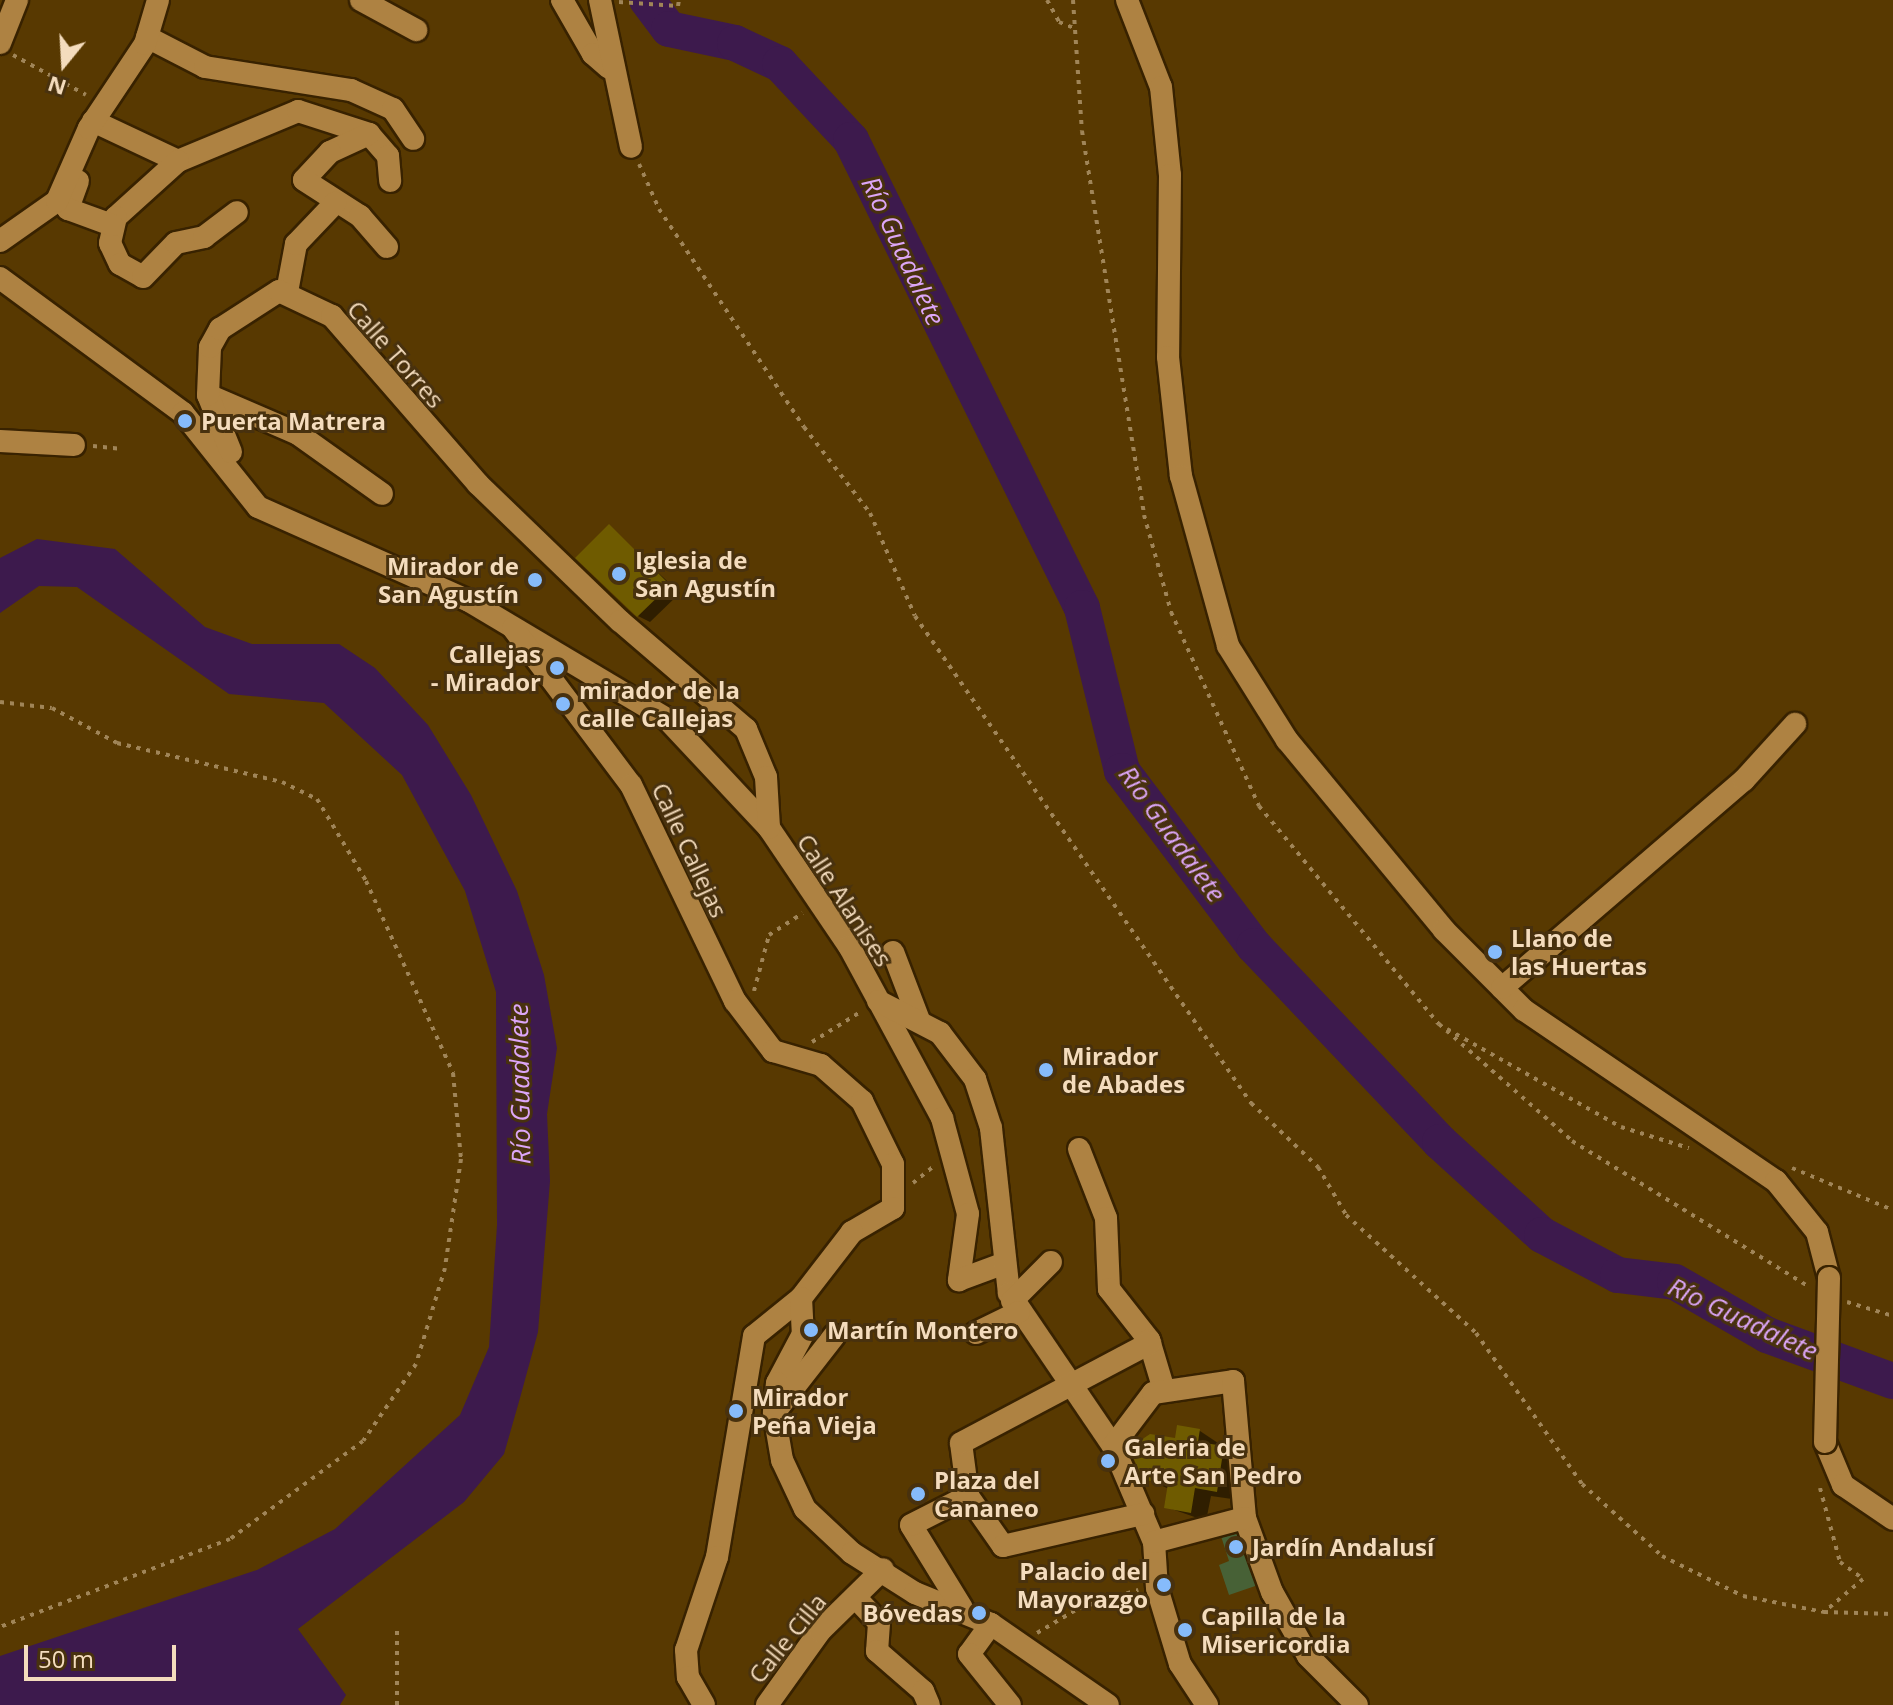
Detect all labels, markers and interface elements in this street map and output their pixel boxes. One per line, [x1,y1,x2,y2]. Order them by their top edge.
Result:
north arrow [24,24,104,104]
text: N [43,70,70,104]
water label: Río Guadalete [855,171,951,331]
street label: Calle Torres [342,295,450,413]
place label: Puerta Matrera [201,407,386,435]
marker: Puerta Matrera [176,412,194,430]
place label: Iglesia de San Agustín [635,546,776,602]
place label: Mirador de San Agustín [378,552,519,608]
marker: Iglesia de San Agustín [610,565,628,583]
marker: Mirador de San Agustín [526,571,544,589]
place label: Callejas - Mirador [431,640,541,696]
marker: Callejas - Mirador [548,659,566,677]
place label: mirador de la calle Callejas [579,676,740,732]
marker: mirador de la calle Callejas [554,695,572,713]
water label: Río Guadalete [1112,760,1232,908]
street label: Calle Callejas [646,778,734,922]
street label: Calle Alanises [792,828,898,972]
place label: Llano de las Huertas [1511,924,1647,980]
marker: Llano de las Huertas [1486,943,1504,961]
water label: Río Guadalete [503,1003,537,1165]
place label: Mirador de Abades [1062,1042,1185,1098]
marker: Mirador de Abades [1037,1061,1055,1079]
water label: Río Guadalete [1663,1271,1823,1367]
place label: Martín Montero [827,1316,1018,1344]
marker: Martín Montero [802,1321,820,1339]
place label: Mirador Peña Vieja [752,1383,877,1439]
marker: Mirador Peña Vieja [727,1402,745,1420]
place label: Galeria de Arte San Pedro [1124,1433,1302,1489]
marker: Galeria de Arte San Pedro [1099,1452,1117,1470]
place label: Plaza del Cananeo [934,1466,1040,1522]
marker: Plaza del Cananeo [909,1485,927,1503]
place label: Jardín Andalusí [1252,1533,1434,1561]
marker: Jardín Andalusí [1227,1538,1245,1556]
place label: Palacio del Mayorazgo [1017,1557,1148,1613]
marker: Palacio del Mayorazgo [1155,1576,1173,1594]
street label: Calle Cilla [742,1587,832,1689]
place label: Bóvedas [863,1599,963,1627]
place label: Capilla de la Misericordia [1201,1602,1350,1658]
marker: Bóvedas [970,1604,988,1622]
marker: Capilla de la Misericordia [1176,1621,1194,1639]
scale bar [28,1629,180,1679]
text: 50 m [38,1642,94,1675]

